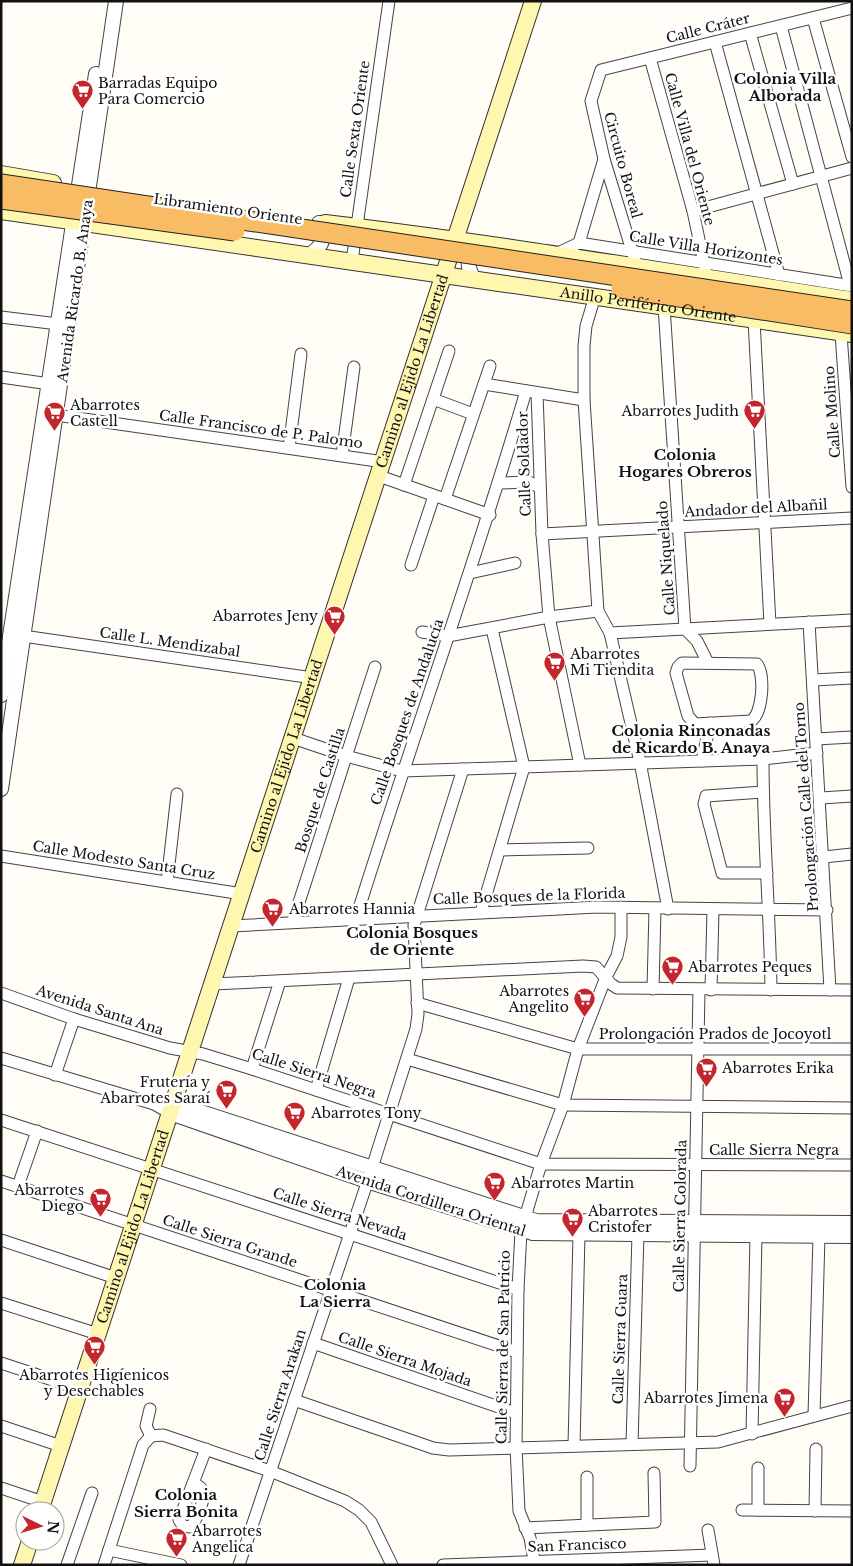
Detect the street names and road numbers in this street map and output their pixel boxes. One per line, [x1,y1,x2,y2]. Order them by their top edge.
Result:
street label: Calle Cráter [664,9,752,47]
street label: Calle Sexta Oriente [336,59,374,199]
street label: Calle Villa del Oriente [661,71,719,227]
street label: Circuito Boreal [600,110,646,221]
street label: Libramiento Oriente [152,190,304,228]
street label: Avenida Ricardo B. Anaya [53,198,97,385]
street label: Calle Villa Horizontes [628,227,784,269]
street label: Camino al Ejido La Libertad [372,271,452,471]
street label: Anillo Periférico Oriente [558,283,738,326]
street label: Calle Molino [820,365,844,459]
street label: Calle Francisco de P. Palomo [158,406,364,452]
street label: Calle Soldador [513,411,535,517]
street label: Andador del Albañil [683,495,828,521]
street label: Calle Niquelado [653,500,679,616]
street label: Calle Bosques de Andalucía [367,616,447,808]
street label: Calle L. Mendizabal [99,623,242,661]
street label: Camino al Ejido La Libertad [246,656,327,856]
street label: Prolongación Calle del Torno [790,702,822,912]
street label: Bosque de Castilla [291,725,349,855]
street label: Calle Modesto Santa Cruz [31,837,217,883]
street label: Calle Bosques de la Florida [432,884,626,908]
street label: Avenida Santa Ana [33,981,166,1039]
street label: Prolongación Prados de Jocoyotl [599,1025,832,1043]
street label: Calle Sierra Negra [249,1044,379,1102]
street label: Camino al Ejido La Libertad [93,1127,173,1326]
street label: Calle Sierra Colorada [670,1139,690,1292]
street label: Calle Sierra Negra [709,1141,839,1159]
street label: Avenida Cordillera Oriental [333,1161,528,1240]
street label: Calle Sierra Nevada [270,1184,410,1244]
street label: Calle Sierra Grande [160,1211,300,1271]
street label: Calle Sierra de San Patricio [492,1250,514,1444]
street label: Calle Sierra Guara [609,1273,631,1405]
street label: Calle Sierra Arakan [250,1326,310,1463]
street label: Calle Sierra Mojada [336,1328,474,1390]
street label: San Francisco [527,1534,627,1556]

